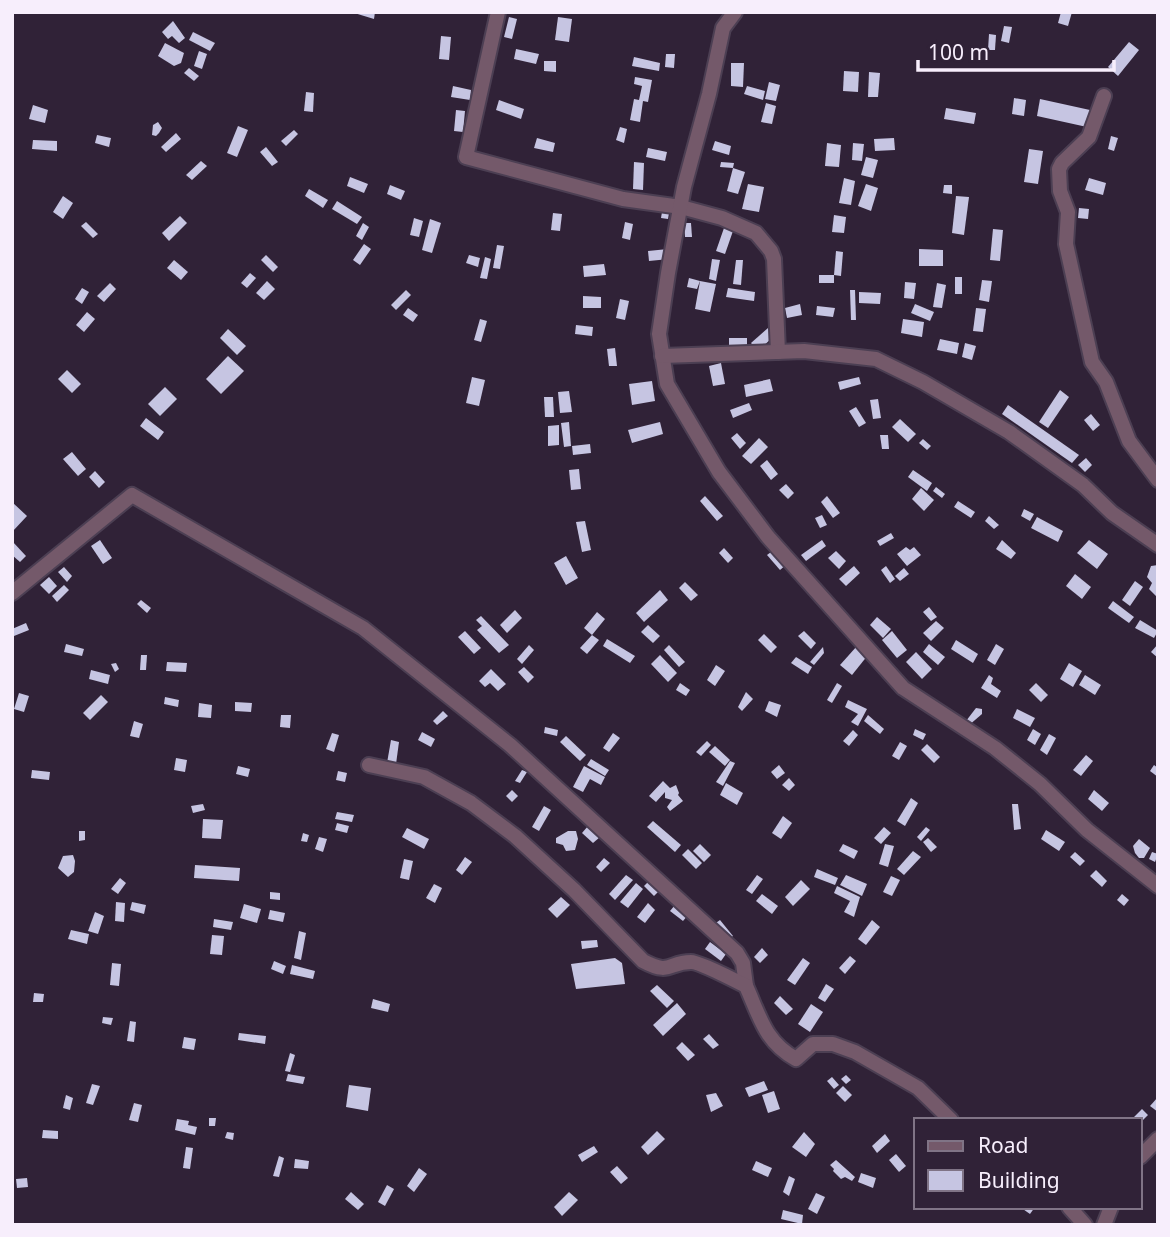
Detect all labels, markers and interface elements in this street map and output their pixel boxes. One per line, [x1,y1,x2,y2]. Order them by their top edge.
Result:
scale bar [918,28,1114,72]
text: 100 m [928,38,989,66]
legend [914,1118,1142,1209]
text: Road [978,1131,1028,1159]
text: Building [978,1166,1060,1194]

